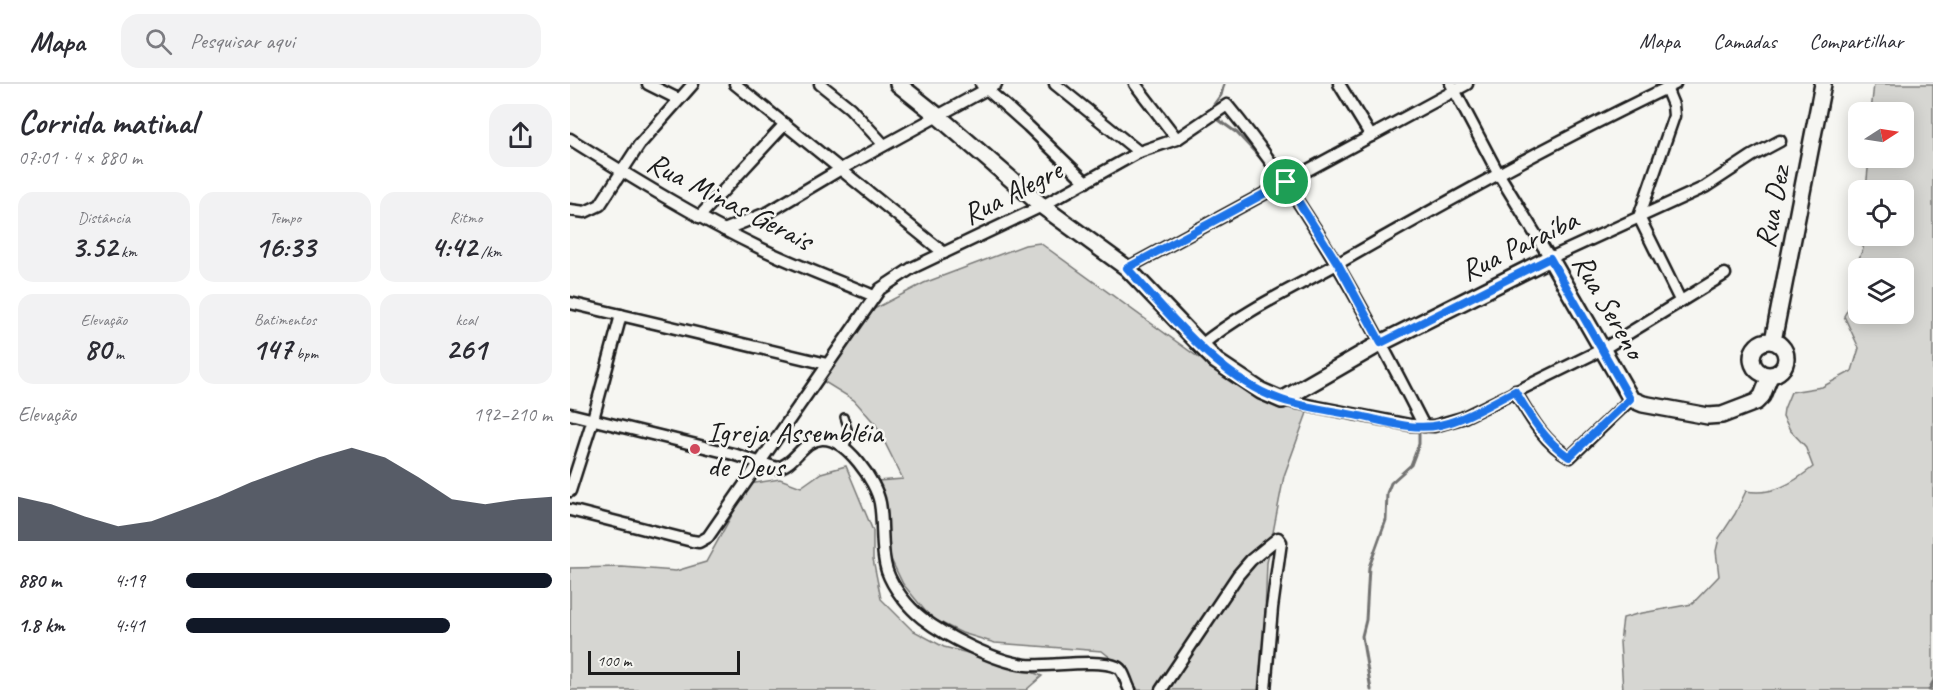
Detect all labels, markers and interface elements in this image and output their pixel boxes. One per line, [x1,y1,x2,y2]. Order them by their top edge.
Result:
search box [121,14,541,68]
text: Mapa [30,24,85,59]
icon: search [142,25,175,58]
text: Pesquisar aqui [190,27,295,55]
text: Mapa [1639,28,1680,54]
text: Camadas [1713,28,1776,54]
text: Compartilhar [1809,28,1903,54]
text: Corrida matinal [18,101,197,143]
north arrow [1848,102,1914,168]
map controls [1848,102,1914,324]
button: share [489,104,552,167]
street label: Rua Minas Gerais [641,143,822,260]
text: 07:01 · 4 × 880 m [18,145,142,170]
street label: Rua Alegre [956,150,1070,233]
pin [1260,156,1311,207]
street label: Rua Dez [1746,160,1799,251]
icon: arrive [1269,165,1302,198]
button: locate [1848,180,1914,246]
street label: Rua Paraíba [1454,200,1586,290]
text: Distância [78,208,130,228]
text: Tempo [269,208,301,228]
text: Ritmo [450,208,482,228]
text: 3.52 [71,228,117,266]
text: 16:33 [255,228,315,266]
text: 4:42 [430,228,477,266]
text: km [117,242,137,262]
text: /km [477,242,502,262]
street label: Rua Sereno [1564,247,1656,368]
button: layers [1848,258,1914,324]
text: Elevação [81,310,127,330]
text: Batimentos [254,310,316,330]
text: kcal [455,310,477,330]
text: 80 [84,330,111,368]
text: 147 [252,330,292,368]
text: 261 [445,330,487,368]
text: m [111,344,124,364]
text: bpm [292,344,318,364]
text: Elevação [18,402,76,427]
text: 192–210 m [473,402,552,427]
place label: Igreja Assembléia de Deus [707,413,885,485]
marker: Igreja Assembléia de Deus [688,442,702,456]
text: 880 m [18,568,61,593]
text: 4:19 [114,568,145,593]
text: 1.8 km [18,613,65,638]
text: 4:41 [114,613,145,638]
scale bar [588,648,740,676]
text: 100 m [597,651,631,671]

